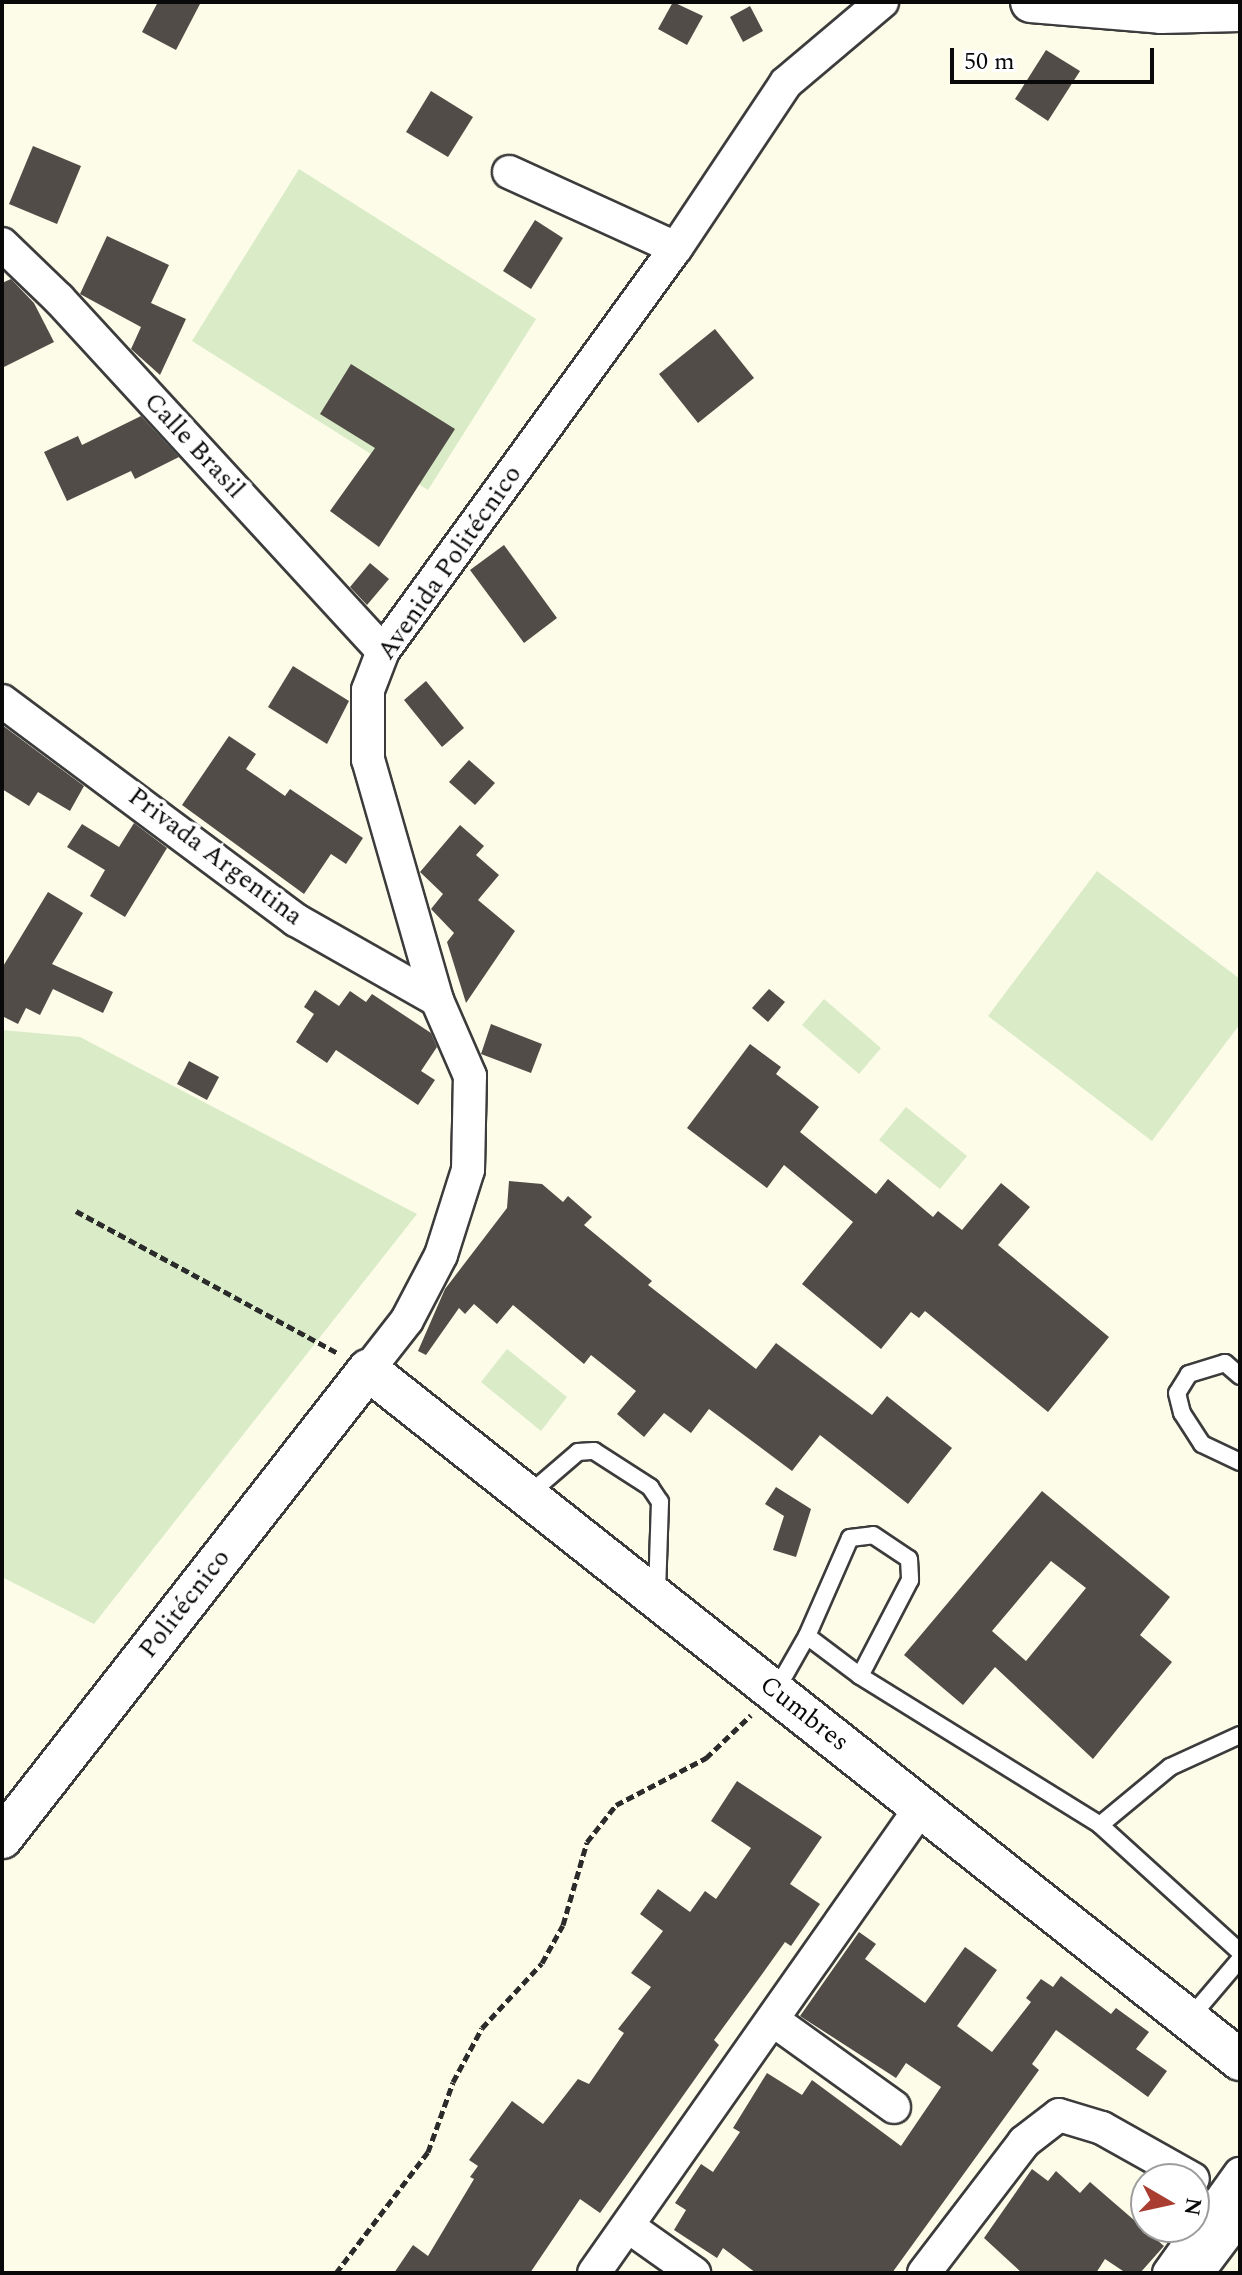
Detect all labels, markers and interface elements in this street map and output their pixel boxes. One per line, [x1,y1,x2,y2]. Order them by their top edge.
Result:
scale bar [954,32,1158,82]
text: 50 m [964,44,1015,80]
street label: Calle Brasil [137,387,251,505]
street label: Avenida Politécnico [371,460,529,666]
street label: Privada Argentina [122,781,308,933]
street label: Politécnico [133,1543,237,1665]
street label: Cumbres [753,1670,855,1758]
north arrow [1130,2163,1210,2243]
text: N [1175,2195,1210,2218]

